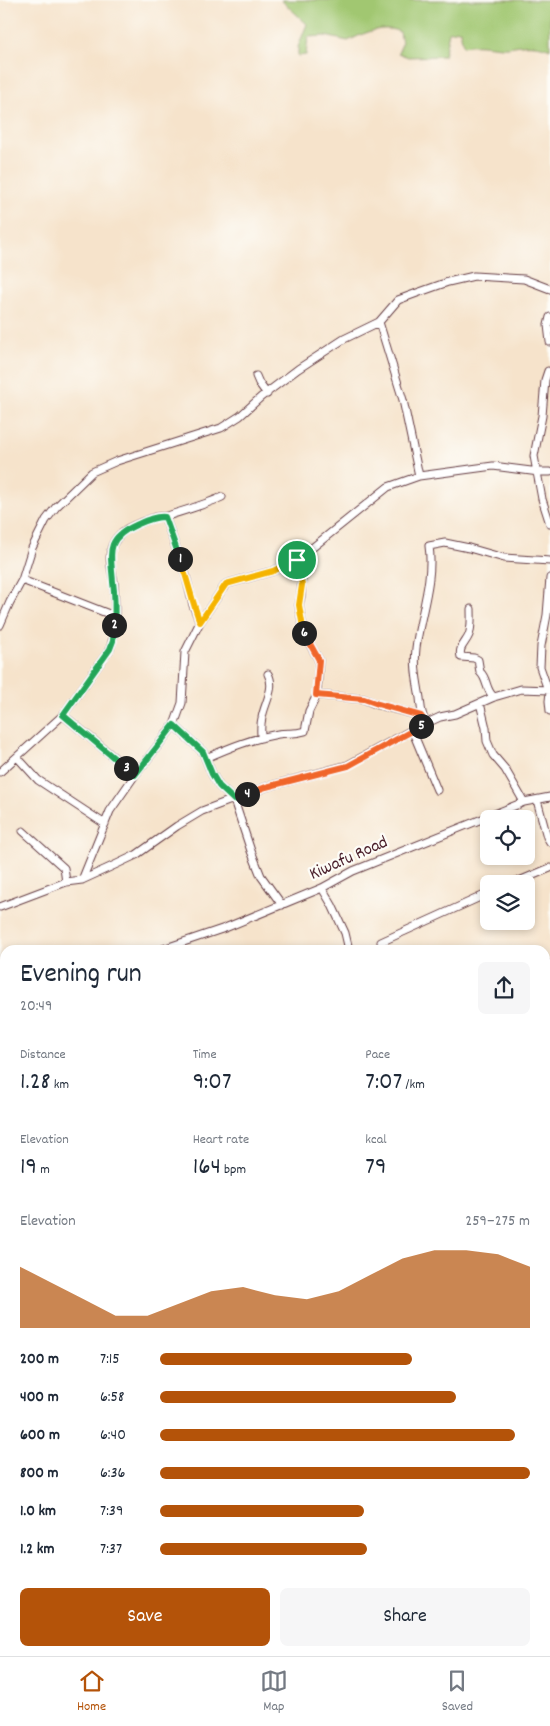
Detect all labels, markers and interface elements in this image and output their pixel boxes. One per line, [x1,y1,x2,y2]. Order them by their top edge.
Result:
pin [276,539,318,581]
pin: 1 [168,546,192,572]
icon: arrive [283,546,311,574]
text: 1 [179,549,182,569]
pin: 2 [102,612,126,638]
text: 2 [111,615,118,635]
pin: 6 [292,620,316,646]
text: 6 [301,623,308,643]
pin: 5 [408,714,434,738]
text: 5 [418,716,425,736]
pin: 3 [114,756,138,780]
text: 3 [123,758,130,778]
pin: 4 [234,782,260,806]
text: 4 [245,784,250,804]
map controls [480,810,535,930]
button: locate [480,810,535,865]
street label: Kiwafu Road [306,831,392,887]
button: layers [480,875,535,930]
text: Evening run [20,956,142,996]
button: share [478,962,530,1014]
text: 20:49 [20,995,52,1018]
text: Distance [20,1045,66,1065]
text: Time [193,1045,217,1065]
text: Pace [365,1045,390,1065]
text: 1.28 [20,1065,51,1101]
text: 9:07 [193,1065,231,1101]
text: 7:07 [365,1065,402,1101]
text: km [51,1075,69,1095]
text: /km [402,1075,425,1095]
text: Elevation [20,1130,69,1150]
text: Heart rate [193,1130,249,1150]
text: kcal [365,1130,387,1150]
text: 19 [20,1150,37,1186]
text: 164 [193,1150,221,1186]
text: 79 [365,1150,386,1186]
text: m [37,1160,50,1180]
text: bpm [221,1160,246,1180]
text: Elevation [20,1210,76,1233]
text: 259–275 m [465,1210,530,1233]
text: 200 m [20,1348,59,1371]
text: 7:15 [100,1348,120,1371]
text: 400 m [20,1386,59,1409]
text: 6:58 [100,1386,124,1409]
text: 600 m [20,1424,60,1447]
text: 6:40 [100,1424,126,1447]
text: 800 m [20,1462,59,1485]
text: 6:36 [100,1462,125,1485]
text: 1.0 km [20,1500,56,1523]
text: 7:39 [100,1500,123,1523]
text: 1.2 km [20,1538,54,1561]
text: 7:37 [100,1538,122,1561]
button: Save [20,1588,270,1646]
button: Share [280,1588,530,1646]
tab: Home [77,1667,106,1717]
tab: Map [260,1667,288,1717]
tab: Saved [442,1667,473,1717]

